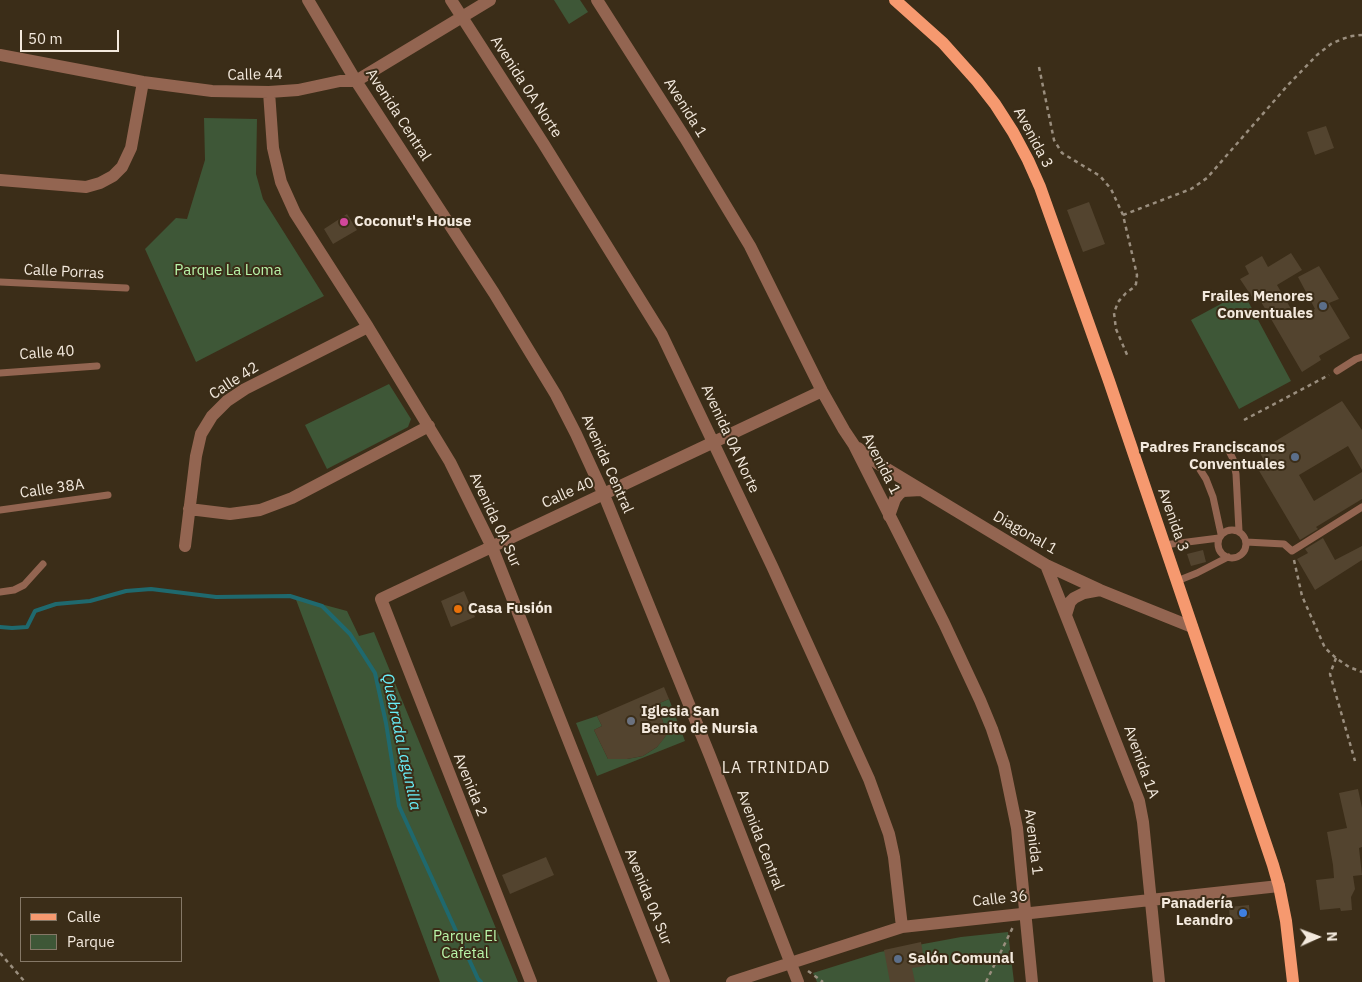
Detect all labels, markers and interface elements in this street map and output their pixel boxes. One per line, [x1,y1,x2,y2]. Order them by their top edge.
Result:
scale bar [22,20,121,52]
text: 50 m [28,29,63,48]
street label: Avenida 0A Norte [486,33,566,141]
street label: Calle 44 [227,66,283,84]
street label: Avenida Central [362,66,434,164]
street label: Avenida 1 [660,75,710,141]
street label: Avenida 3 [1009,104,1057,172]
place label: Coconut's House [354,213,471,231]
marker: Coconut's House [338,216,350,228]
street label: Calle Porras [23,261,105,283]
park label: Parque La Loma [174,262,282,280]
place label: Frailes Menores Conventuales [1202,288,1313,323]
marker: Frailes Menores Conventuales [1317,300,1329,312]
street label: Calle 40 [19,342,75,364]
street label: Calle 42 [206,358,262,404]
street label: Avenida 0A Norte [697,382,763,496]
street label: Avenida Central [577,412,637,516]
street label: Avenida 1 [858,430,904,498]
place label: Padres Franciscanos Conventuales [1140,439,1285,474]
marker: Padres Franciscanos Conventuales [1289,451,1301,463]
street label: Avenida 0A Sur [465,470,525,570]
street label: Calle 40 [539,474,597,512]
street label: Calle 38A [19,476,85,502]
street label: Avenida 3 [1154,486,1192,554]
street label: Diagonal 1 [990,507,1060,559]
place label: Casa Fusión [468,600,553,618]
marker: Casa Fusión [452,603,464,615]
water label: Quebrada Lagunilla [377,672,425,812]
place label: Iglesia San Benito de Nursia [641,703,758,738]
marker: Iglesia San Benito de Nursia [625,715,637,727]
street label: Avenida 1A [1120,723,1162,801]
street label: Avenida 2 [449,751,491,819]
district label: LA TRINIDAD [720,758,832,778]
street label: Avenida Central [733,787,787,893]
street label: Avenida 1 [1020,808,1046,876]
street label: Avenida 0A Sur [621,846,675,948]
street label: Calle 36 [972,887,1028,911]
place label: Panadería Leandro [1161,895,1233,930]
legend [20,897,182,962]
text: Calle [67,907,101,926]
marker: Panadería Leandro [1237,907,1249,919]
north arrow [1292,912,1342,962]
park label: Parque El Cafetal [433,928,497,963]
text: N [1323,931,1341,942]
text: Parque [67,932,115,951]
place label: Salón Comunal [908,950,1014,968]
marker: Salón Comunal [892,953,904,965]

